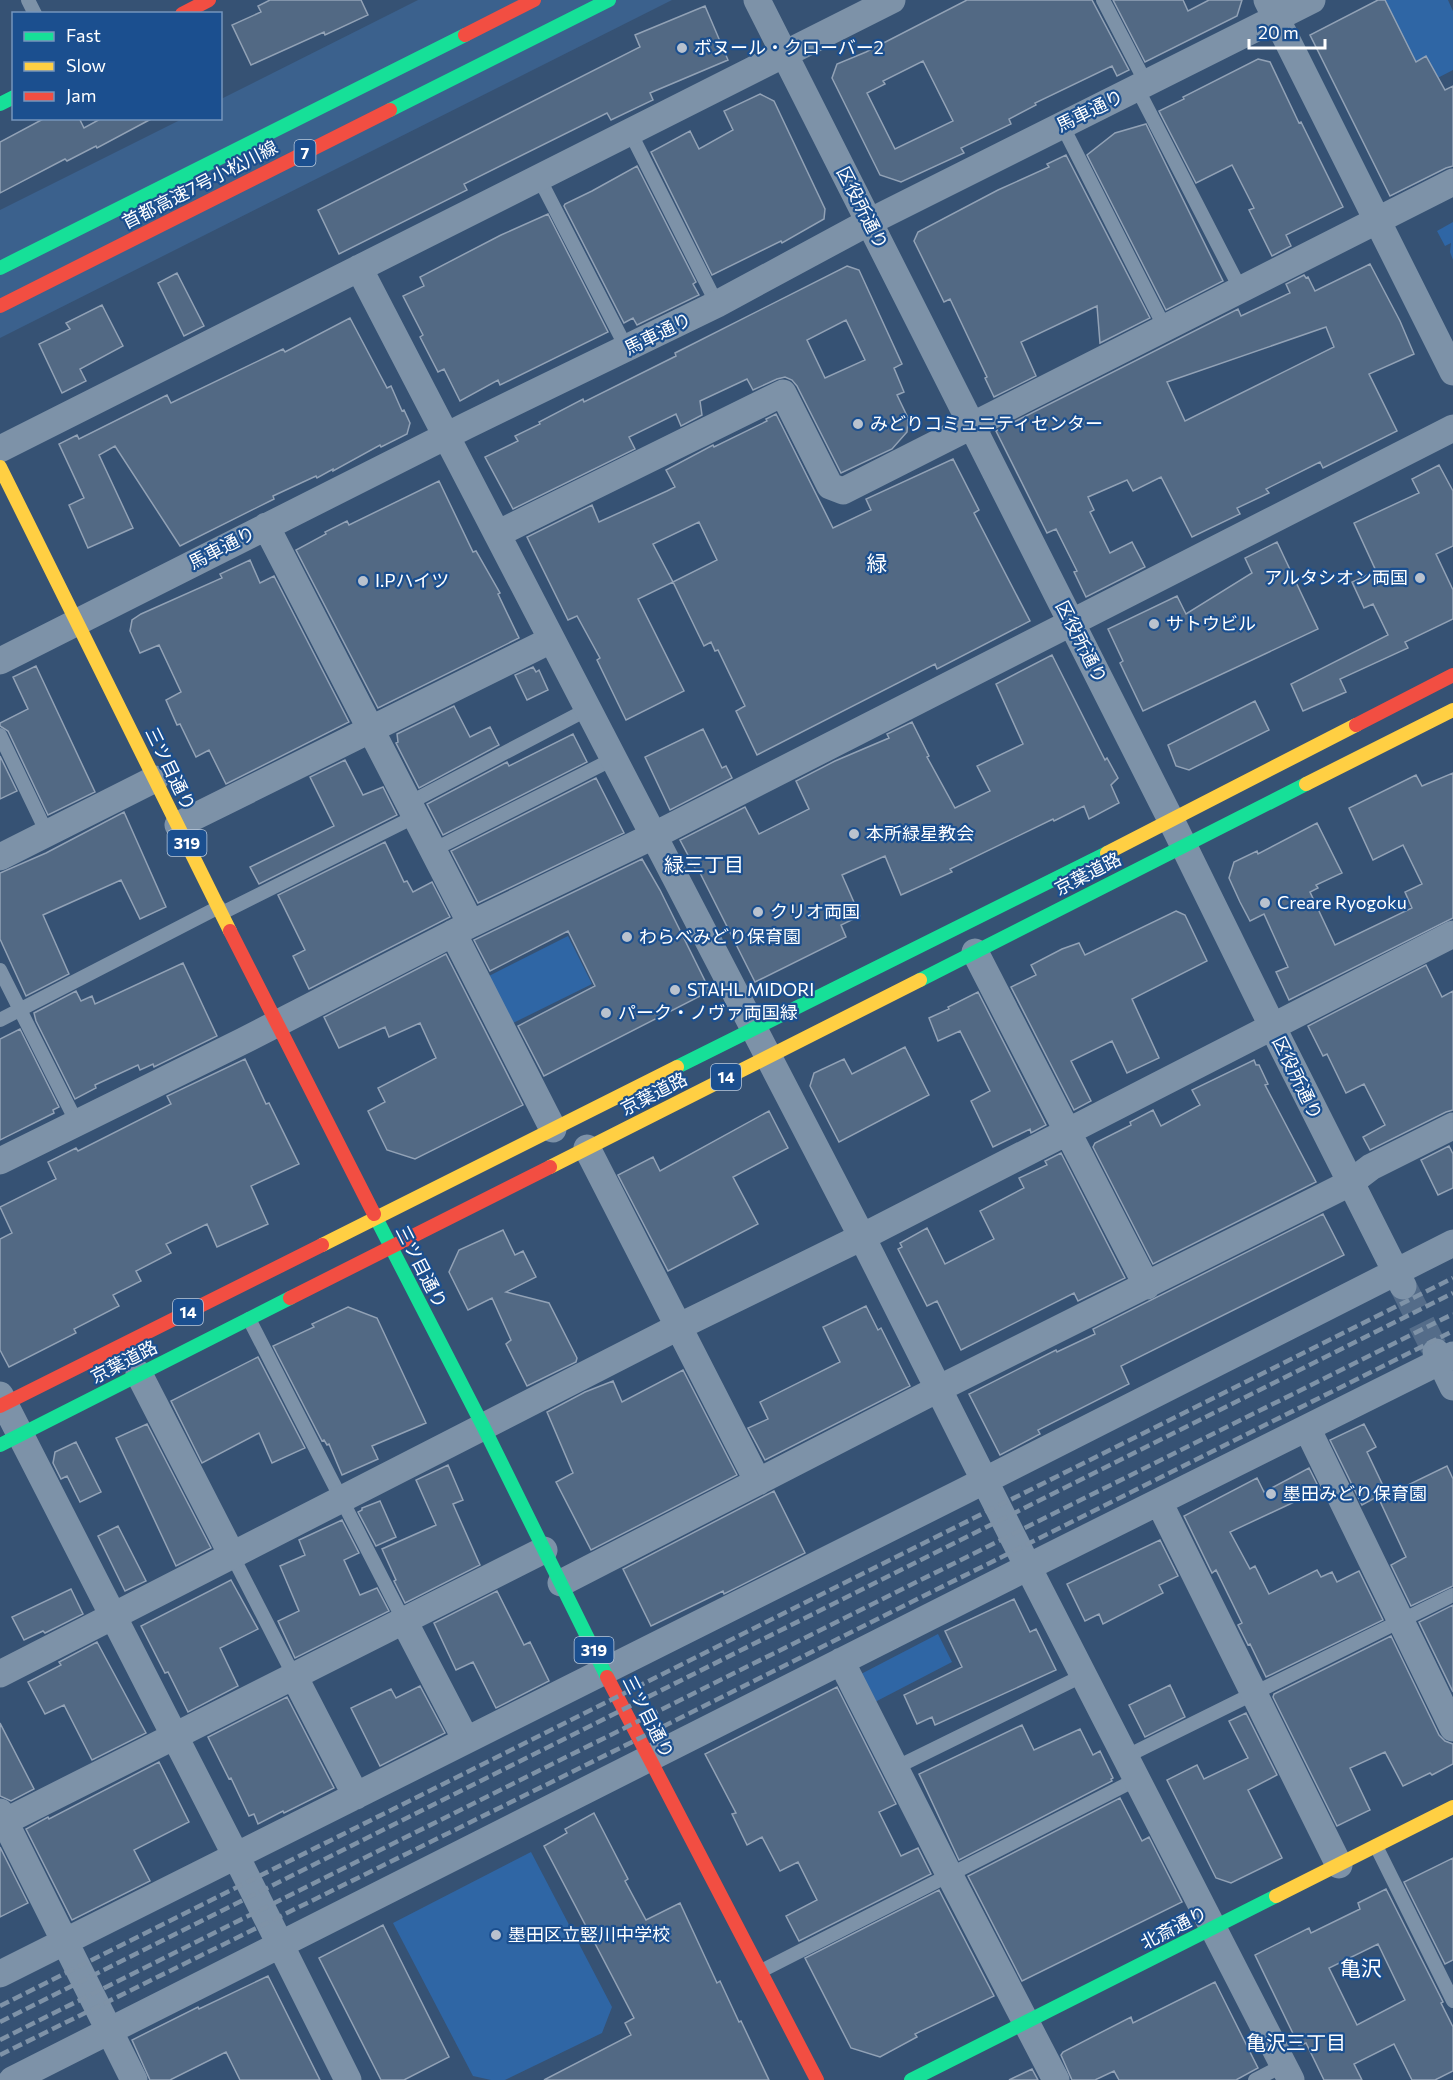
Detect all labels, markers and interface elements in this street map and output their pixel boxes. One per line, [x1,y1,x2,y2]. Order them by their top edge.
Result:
legend [12,12,222,120]
scale bar [1249,12,1326,50]
text: 20 m [1258,21,1299,43]
text: Fast [66,24,101,46]
place label: ボヌール・クローバー2 [694,36,884,58]
marker: ボヌール・クローバー2 [675,41,689,55]
text: Slow [66,54,106,76]
text: Jam [66,84,96,106]
street label: 馬車通り [1052,84,1127,136]
street label: 首都高速7号小松川線 [118,135,281,233]
road number: 7 [294,140,316,166]
street label: 区役所通り [833,162,893,253]
street label: 馬車通り [620,307,695,359]
place label: みどりコミュニティセンター [870,412,1103,434]
marker: みどりコミュニティセンター [851,417,865,431]
street label: 馬車通り [184,521,259,573]
district label: 緑 [867,550,888,575]
place label: アルタシオン両国 [1264,566,1408,588]
place label: I.Pハイツ [375,569,449,591]
marker: アルタシオン両国 [1413,571,1427,585]
marker: I.Pハイツ [356,574,370,588]
street label: 区役所通り [1052,596,1112,687]
place label: サトウビル [1166,612,1256,634]
marker: サトウビル [1147,617,1161,631]
street label: 三ツ目通り [141,723,201,814]
place label: 本所緑星教会 [866,822,974,844]
marker: 本所緑星教会 [847,827,861,841]
road number: 319 [168,830,207,856]
street label: 京葉道路 [1050,847,1125,899]
district label: 緑三丁目 [664,852,744,876]
place label: Creare Ryogoku [1277,891,1407,913]
marker: Creare Ryogoku [1258,896,1272,910]
place label: クリオ両国 [770,900,860,922]
marker: クリオ両国 [751,905,765,919]
place label: わらべみどり保育園 [639,925,801,947]
marker: わらべみどり保育園 [620,930,634,944]
place label: STAHL MIDORI [687,978,814,1000]
marker: STAHL MIDORI [668,983,682,997]
place label: パーク・ノヴァ両国緑 [618,1001,798,1023]
marker: パーク・ノヴァ両国緑 [599,1006,613,1020]
street label: 区役所通り [1268,1032,1328,1123]
road number: 14 [711,1064,741,1090]
street label: 京葉道路 [616,1067,691,1119]
street label: 三ツ目通り [392,1221,452,1312]
road number: 14 [173,1299,203,1325]
street label: 京葉道路 [86,1335,161,1387]
place label: 墨田みどり保育園 [1283,1482,1427,1504]
marker: 墨田みどり保育園 [1264,1487,1278,1501]
road number: 319 [574,1637,614,1663]
street label: 三ツ目通り [619,1671,679,1762]
street label: 北斎通り [1136,1901,1211,1953]
place label: 墨田区立竪川中学校 [508,1923,670,1945]
marker: 墨田区立竪川中学校 [489,1928,503,1942]
district label: 亀沢 [1340,1955,1382,1980]
district label: 亀沢三丁目 [1246,2030,1346,2054]

